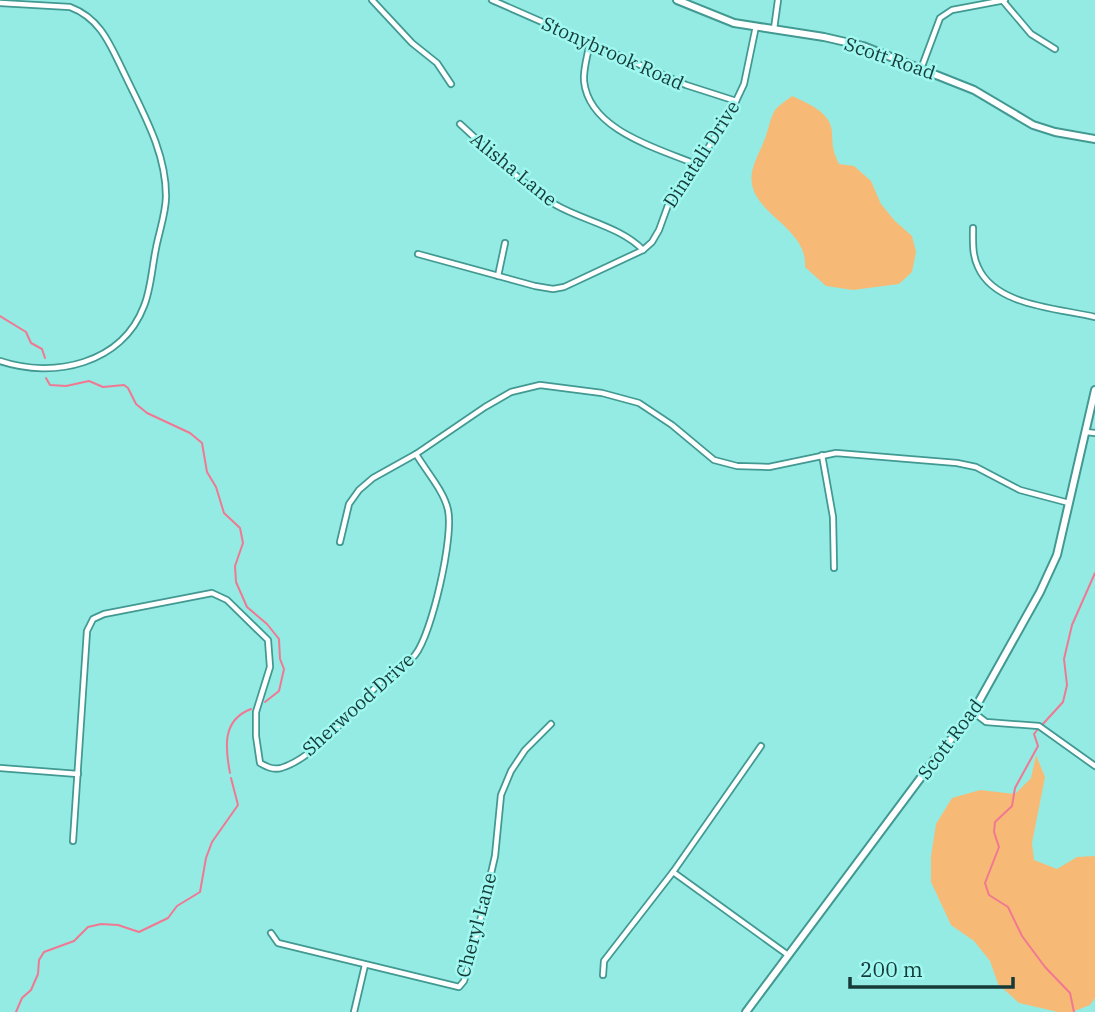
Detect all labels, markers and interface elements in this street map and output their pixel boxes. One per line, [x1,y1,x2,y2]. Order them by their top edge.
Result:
street label: Stonybrook Road [538,11,688,95]
street label: Scott Road [841,31,939,85]
street label: Dinatali Drive [657,96,745,212]
street label: Alisha Lane [466,127,562,211]
street label: Sherwood Drive [297,647,419,761]
street label: Scott Road [912,694,988,784]
street label: Cheryl Lane [450,870,502,980]
scale bar [850,946,1013,990]
text: 200 m [860,955,923,983]

